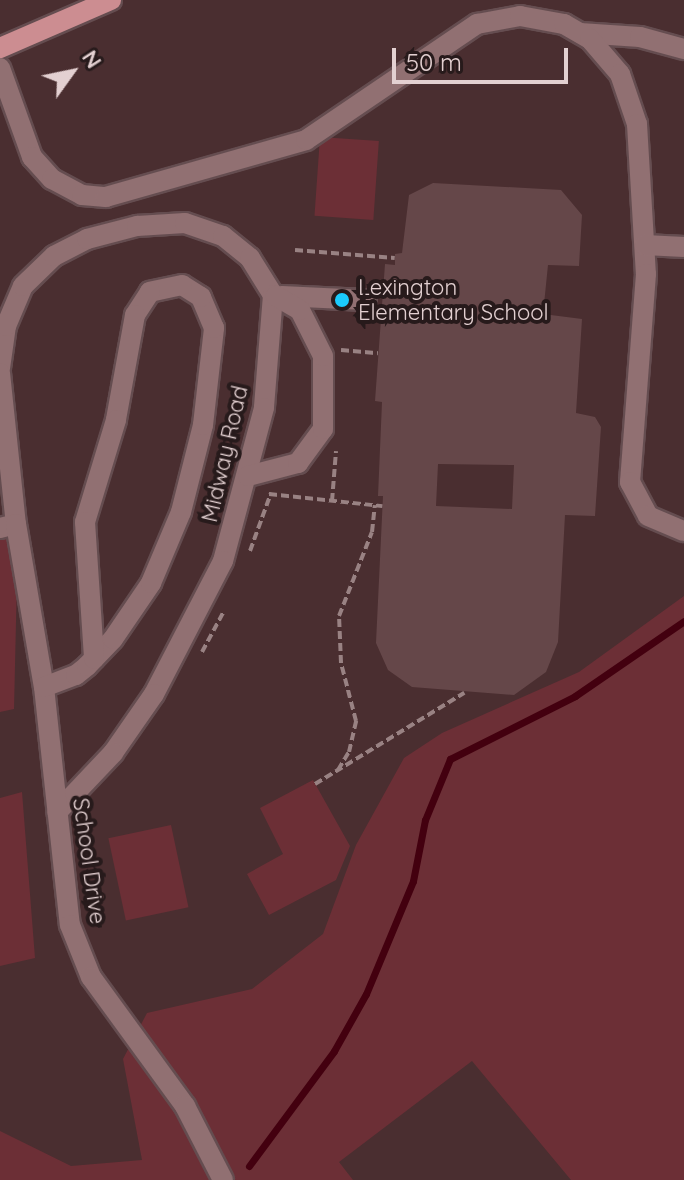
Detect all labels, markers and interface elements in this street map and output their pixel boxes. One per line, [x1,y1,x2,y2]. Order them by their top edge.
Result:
north arrow [32,32,112,112]
scale bar [396,32,572,82]
text: N [76,45,108,73]
text: 50 m [406,47,462,77]
place label: Lexington Elementary School [358,274,549,326]
marker: Lexington Elementary School [333,291,351,309]
street label: Midway Road [196,383,254,525]
street label: School Drive [67,796,111,926]

